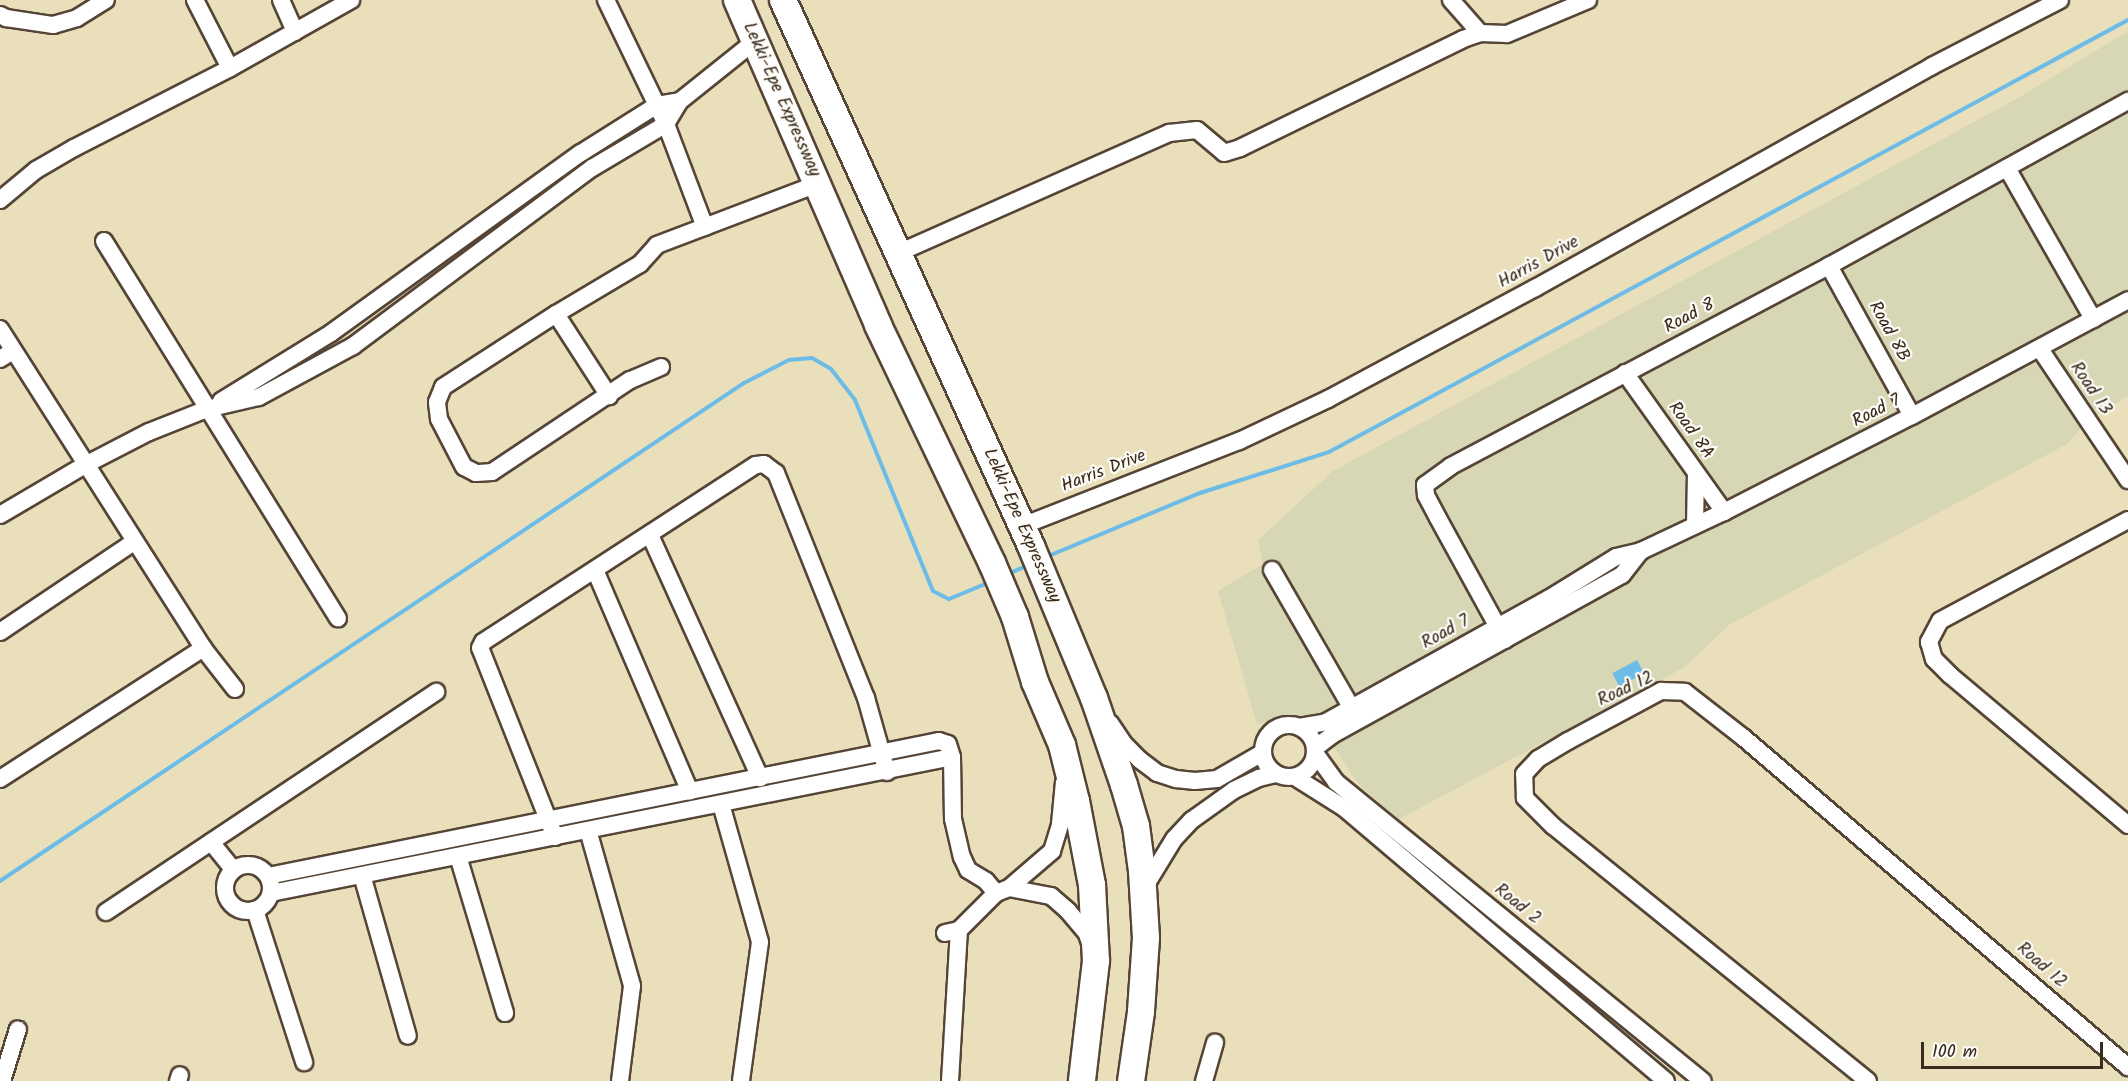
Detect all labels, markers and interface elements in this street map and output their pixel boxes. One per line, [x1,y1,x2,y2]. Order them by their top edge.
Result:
street label: Lekki-Epe Expressway [737,19,825,181]
street label: Harris Drive [1495,232,1583,294]
street label: Road 8 [1661,295,1719,339]
street label: Road 8B [1863,298,1913,366]
street label: Road 13 [2064,358,2116,420]
street label: Road 7 [1849,391,1905,433]
street label: Road 8A [1662,398,1718,464]
street label: Lekki-Epe Expressway [977,445,1065,607]
street label: Harris Drive [1059,446,1149,498]
street label: Road 7 [1418,611,1474,655]
street label: Road 12 [1595,668,1657,712]
street label: Road 2 [1489,880,1545,930]
street label: Road 12 [2011,938,2071,994]
scale bar [1924,1030,2106,1068]
text: 100 m [1932,1038,1977,1067]

